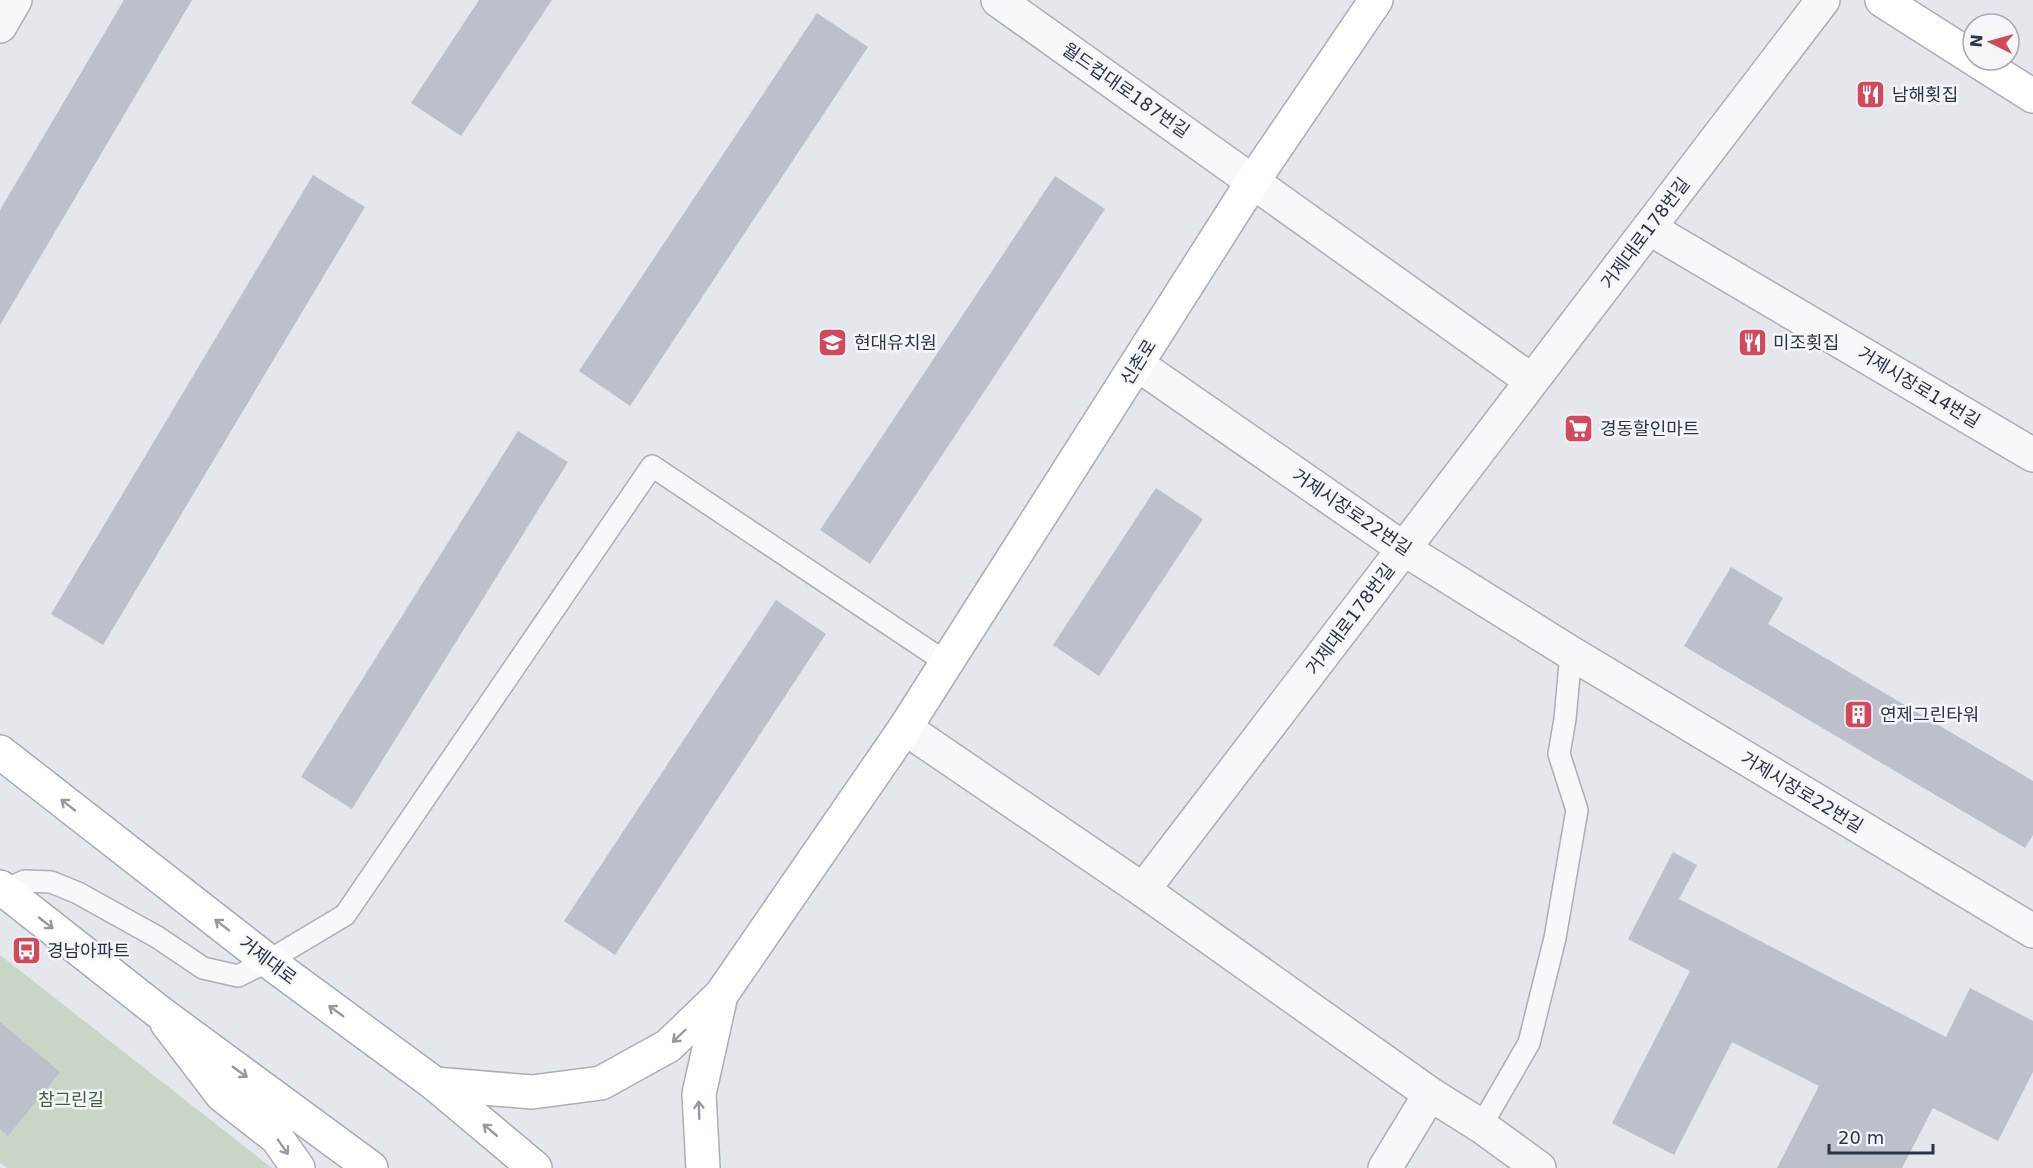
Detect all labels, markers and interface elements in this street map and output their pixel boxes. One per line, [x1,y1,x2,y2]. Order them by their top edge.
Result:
north arrow [1961,12,2021,72]
text: N [1967,33,1987,48]
street label: 월드컵대로187번길 [1058,38,1194,142]
restaurant icon: 남해횟집 [1855,78,1887,110]
place label: 남해횟집 [1892,84,1958,105]
street label: 거제대로178번길 [1596,173,1694,293]
school or university icon: 현대유치원 [817,326,849,358]
restaurant icon: 미조횟집 [1736,326,1768,358]
place label: 현대유치원 [854,332,937,353]
place label: 미조횟집 [1773,332,1839,353]
street label: 신촌로 [1116,335,1160,389]
street label: 거제시장로14번길 [1854,342,1984,432]
supermarket icon: 경동할인마트 [1563,412,1595,444]
place label: 경동할인마트 [1600,418,1699,439]
street label: 거제시장로22번길 [1289,464,1415,560]
street label: 거제대로178번길 [1301,559,1399,679]
building icon: 연제그린타워 [1843,698,1875,730]
place label: 연제그린타워 [1880,704,1979,725]
street label: 거제시장로22번길 [1737,747,1867,837]
one-way arrow [61,799,77,811]
one-way arrow [38,916,54,929]
one-way arrow [214,919,230,932]
street label: 거제대로 [235,932,301,988]
bus stop icon: 경남아파트 [10,934,42,966]
place label: 경남아파트 [47,940,130,961]
one-way arrow [329,1005,345,1017]
one-way arrow [671,1029,686,1043]
one-way arrow [232,1066,248,1078]
park label: 참그린길 [38,1089,104,1110]
one-way arrow [694,1100,705,1120]
scale bar [1829,1117,1932,1155]
one-way arrow [482,1124,498,1137]
text: 20 m [1838,1127,1884,1148]
one-way arrow [277,1138,289,1154]

